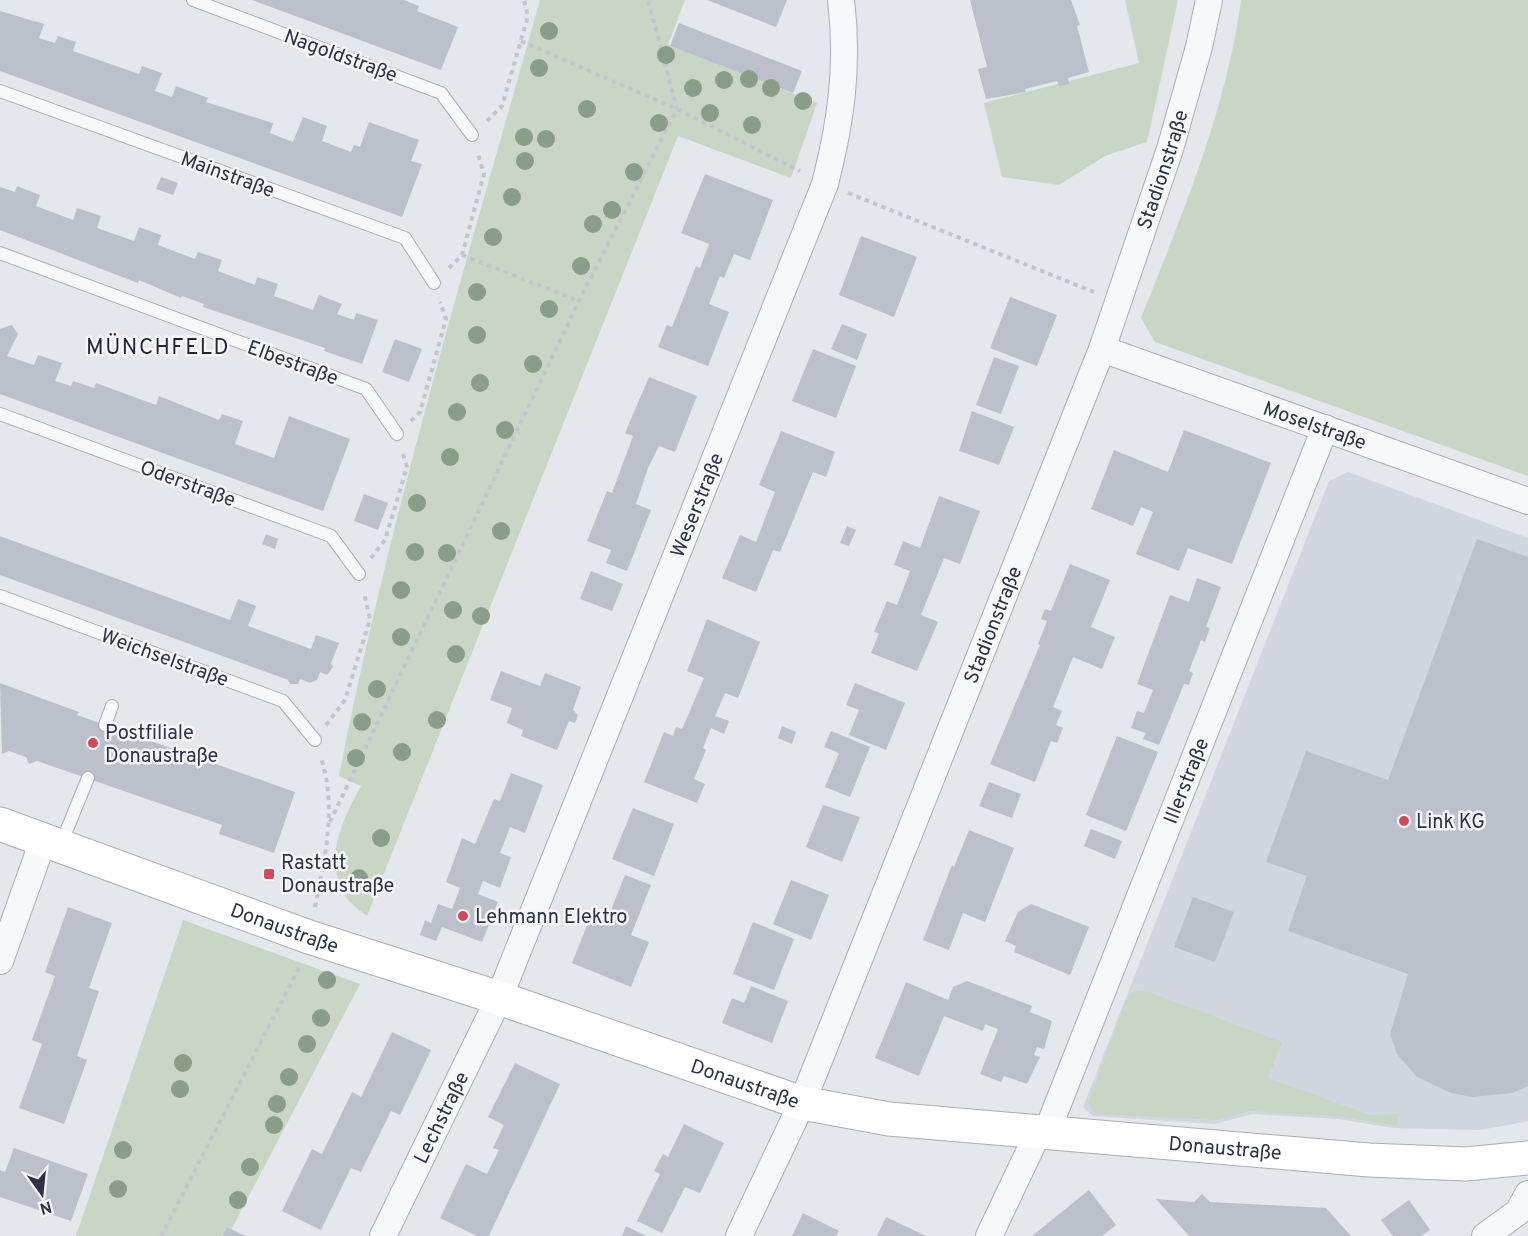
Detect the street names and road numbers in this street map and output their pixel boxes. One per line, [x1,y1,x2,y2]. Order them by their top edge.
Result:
street label: Nagoldstraße [280,24,401,89]
street label: Stadionstraße [1133,107,1195,233]
street label: Mainstraße [177,147,278,205]
street label: Elbestraße [243,335,341,392]
street label: Moselstraße [1259,396,1369,457]
street label: Weserstraße [666,450,731,562]
street label: Oderstraße [136,456,239,514]
street label: Stadionstraße [959,563,1029,688]
street label: Weichselstraße [97,624,232,694]
street label: Illerstraße [1159,735,1216,828]
street label: Donaustraße [226,898,342,961]
street label: Donaustraße [687,1054,802,1116]
street label: Lechstraße [409,1068,476,1169]
street label: Donaustraße [1167,1132,1282,1167]

